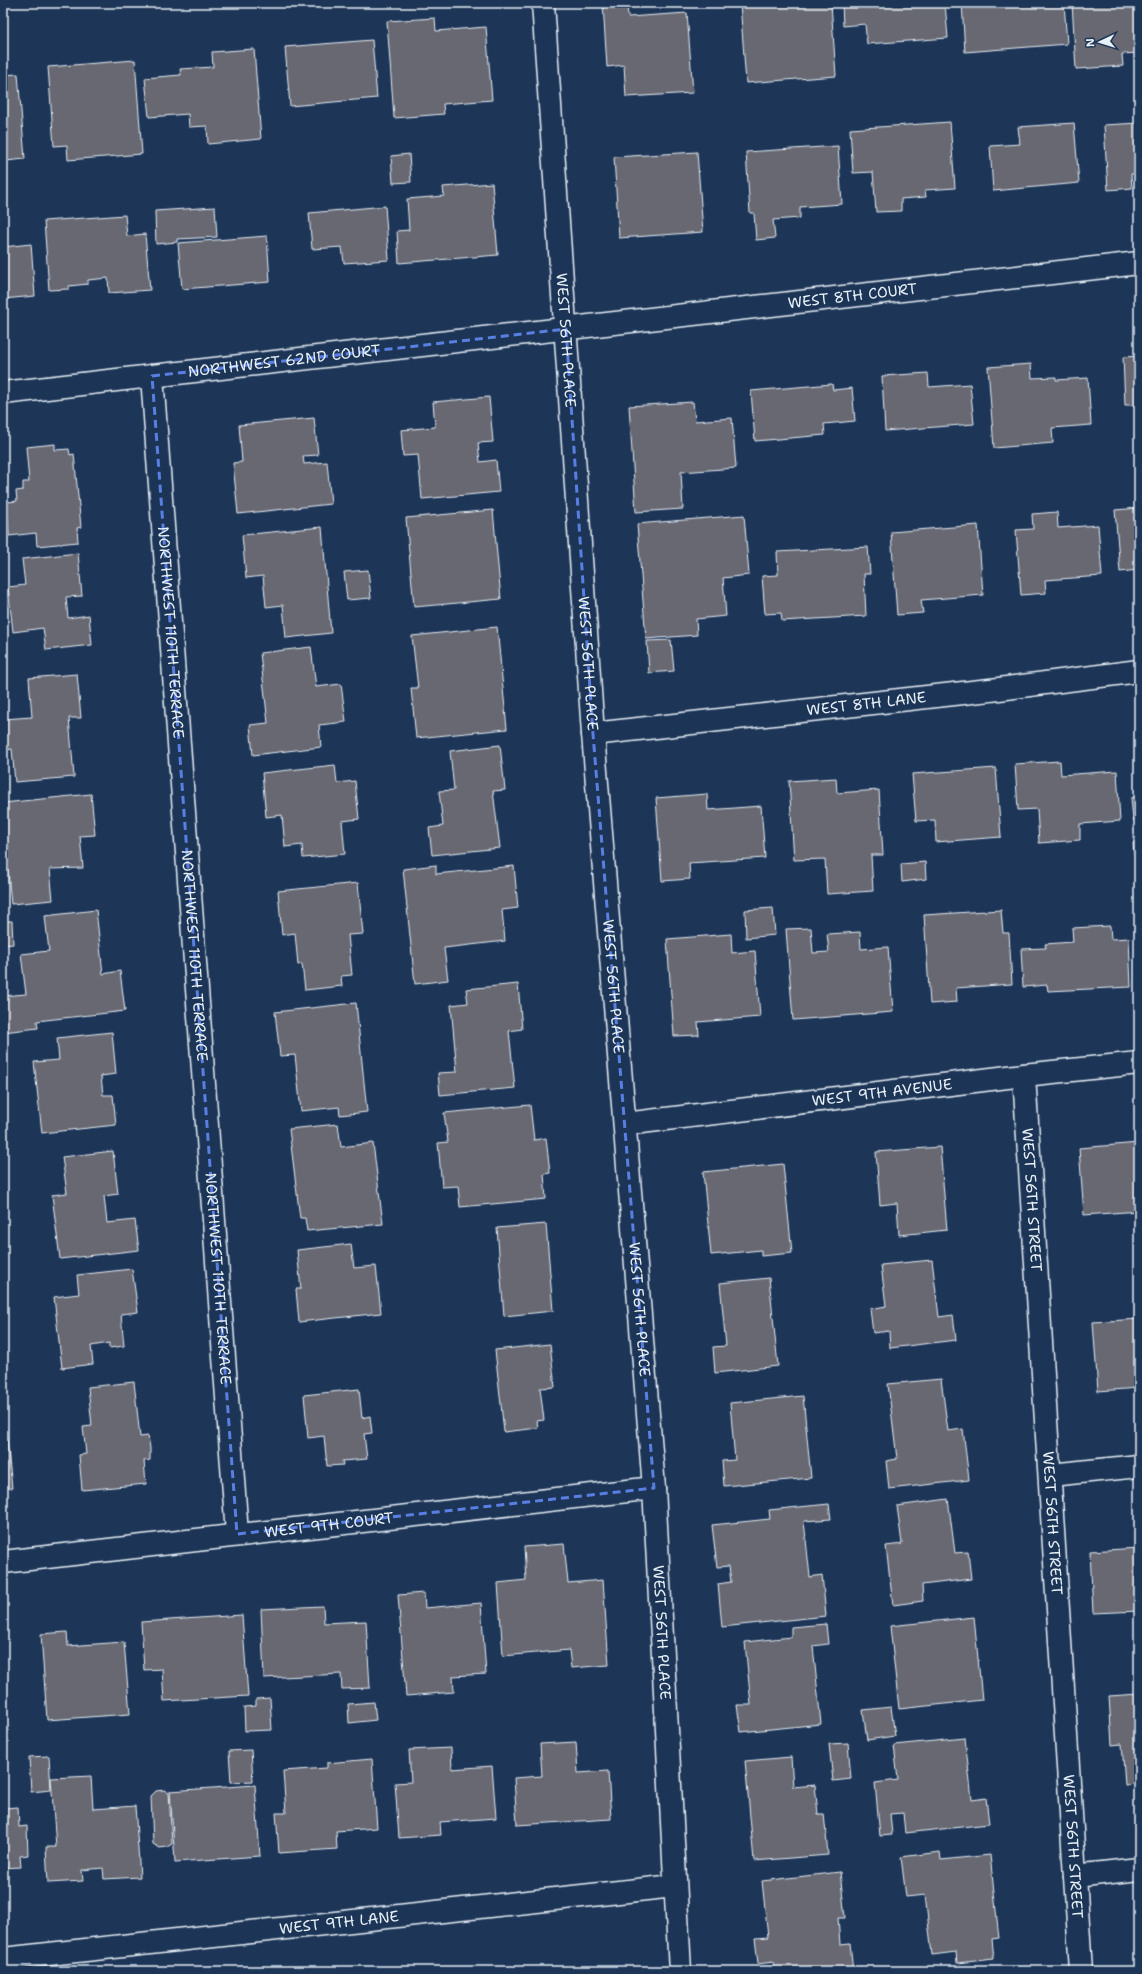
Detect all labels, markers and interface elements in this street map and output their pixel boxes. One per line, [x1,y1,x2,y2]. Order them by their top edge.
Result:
north arrow [1080,22,1120,62]
text: N [1083,38,1098,48]
street label: WEST 56TH PLACE [551,272,581,408]
street label: WEST 8TH COURT [787,278,918,313]
street label: NORTHWEST 62ND COURT [187,340,382,382]
street label: NORTHWEST 110TH TERRACE [153,526,189,739]
street label: WEST 56TH PLACE [574,596,603,731]
street label: WEST 8TH LANE [805,687,927,720]
street label: NORTHWEST 110TH TERRACE [177,849,212,1062]
street label: WEST 56TH PLACE [598,918,629,1054]
street label: WEST 9TH AVENUE [811,1074,953,1111]
street label: WEST 56TH STREET [1017,1127,1046,1272]
street label: NORTHWEST 110TH TERRACE [201,1172,236,1385]
street label: WEST 56TH PLACE [624,1241,655,1377]
street label: WEST 56TH STREET [1038,1451,1067,1596]
street label: WEST 9TH COURT [263,1508,395,1542]
street label: WEST 56TH PLACE [648,1565,675,1700]
street label: WEST 56TH STREET [1059,1774,1088,1919]
street label: WEST 9TH LANE [278,1906,400,1939]

